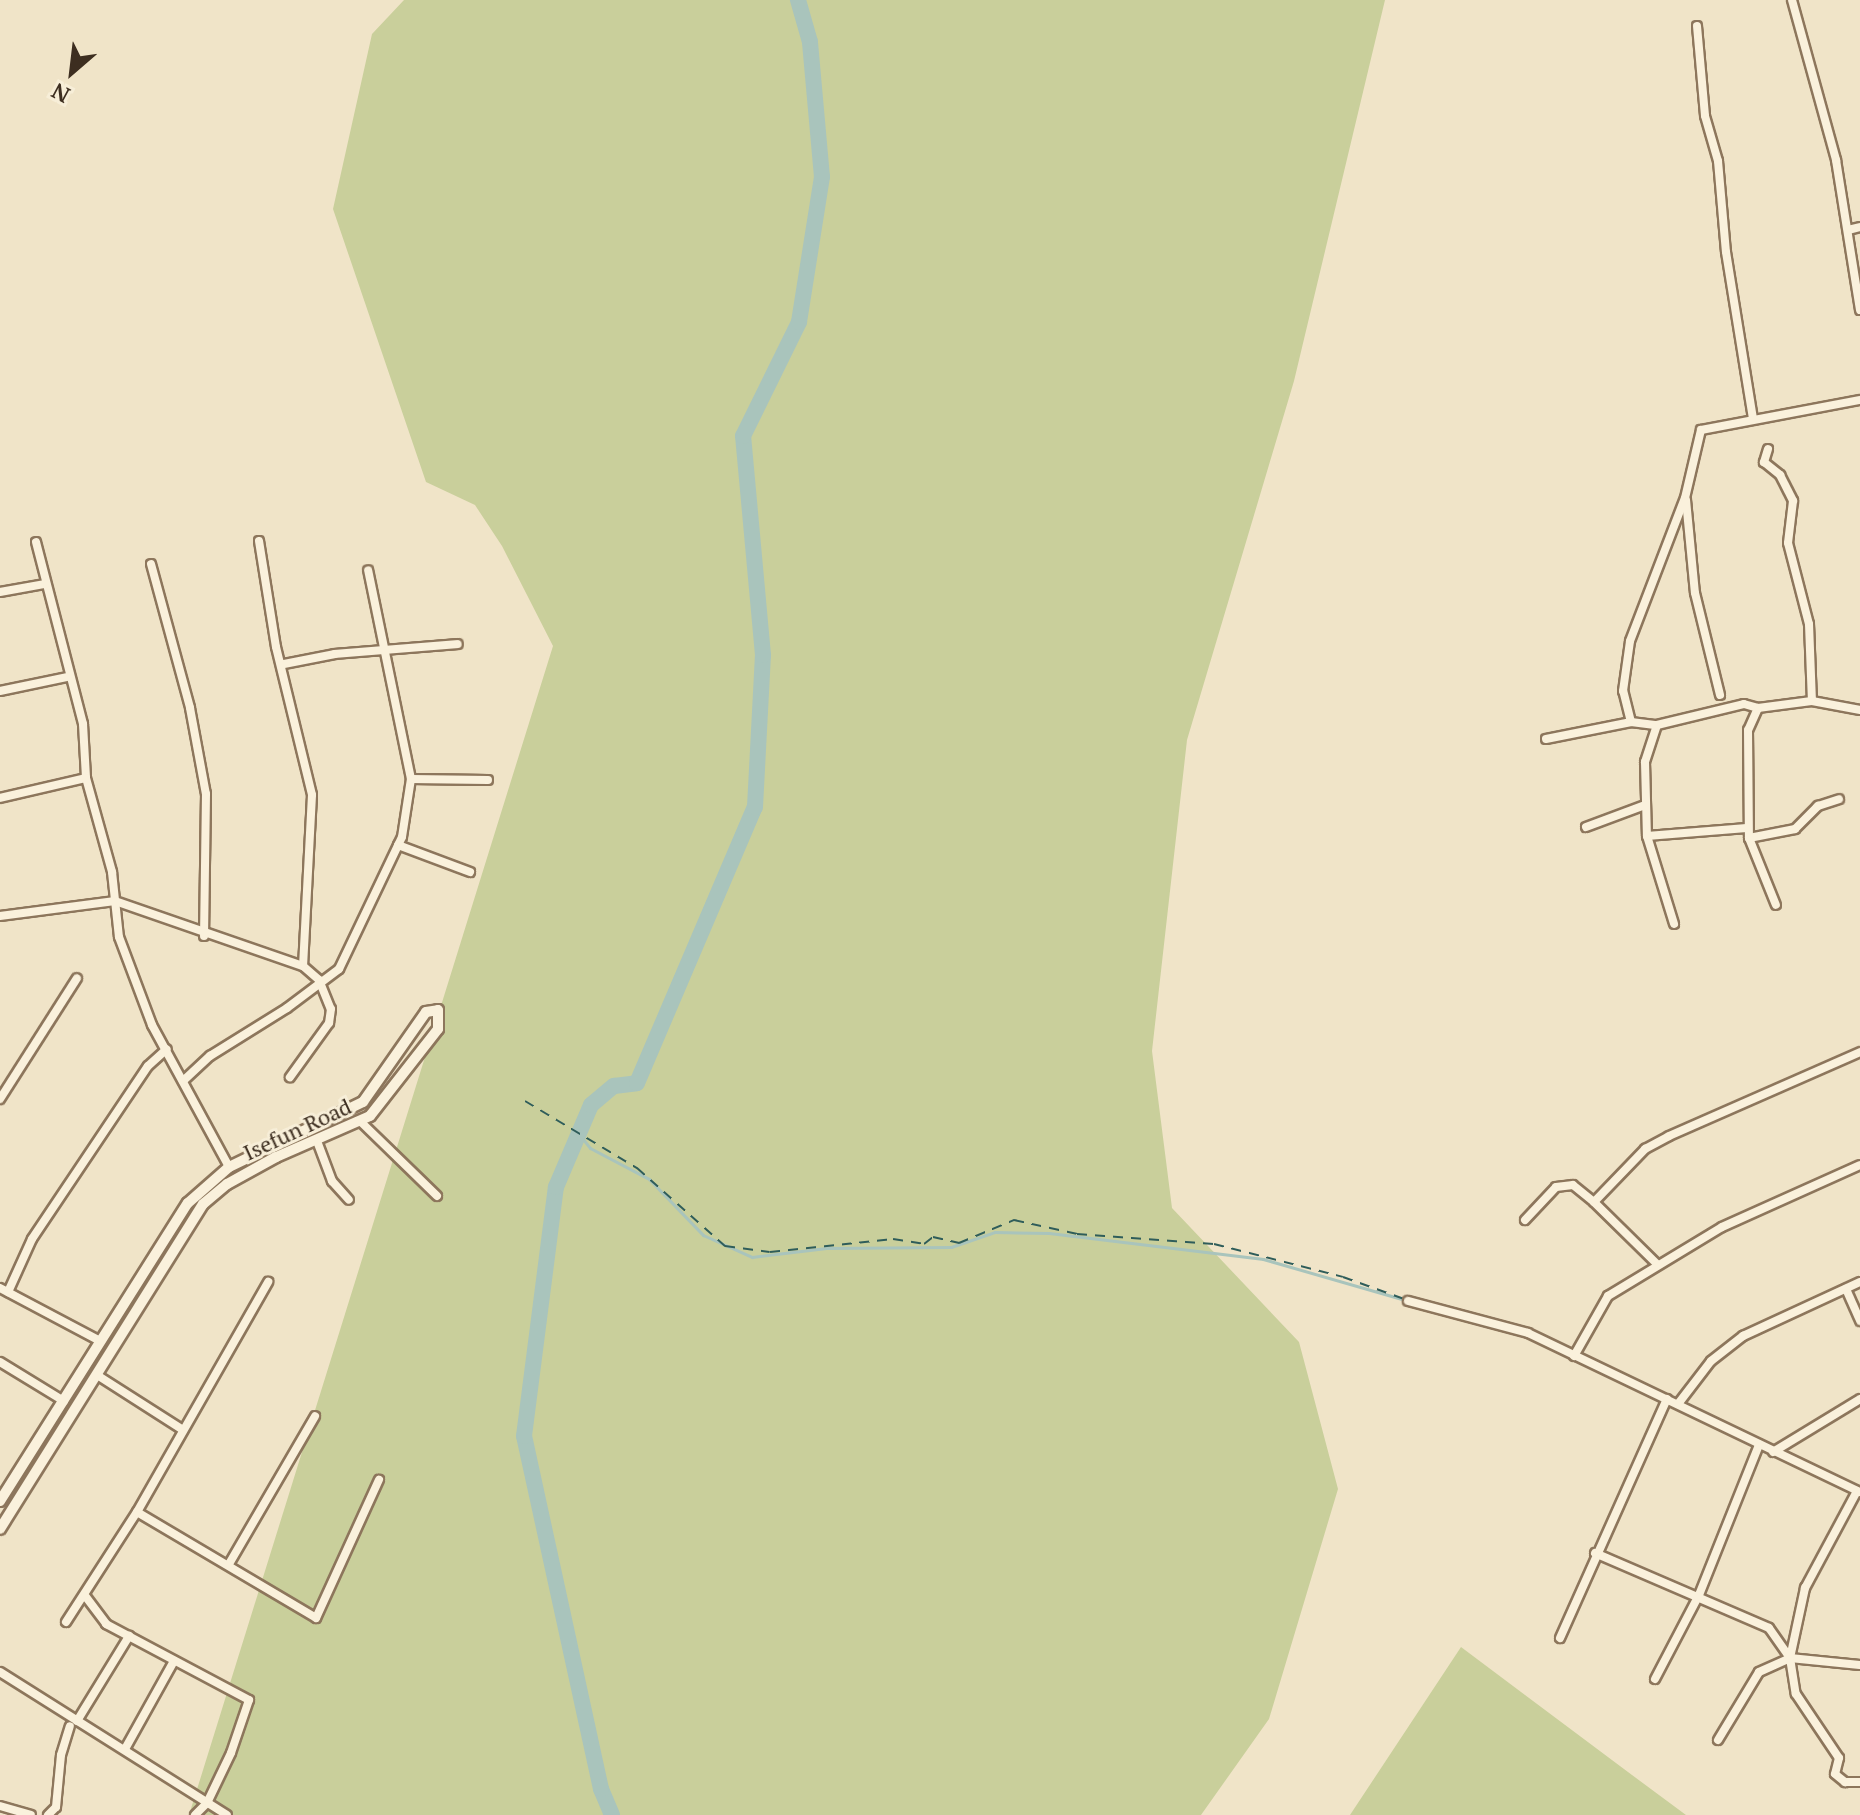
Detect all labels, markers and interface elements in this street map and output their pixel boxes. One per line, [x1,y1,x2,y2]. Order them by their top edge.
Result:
north arrow [32,32,112,112]
text: N [46,77,75,110]
street label: Isefun Road [239,1093,355,1165]

